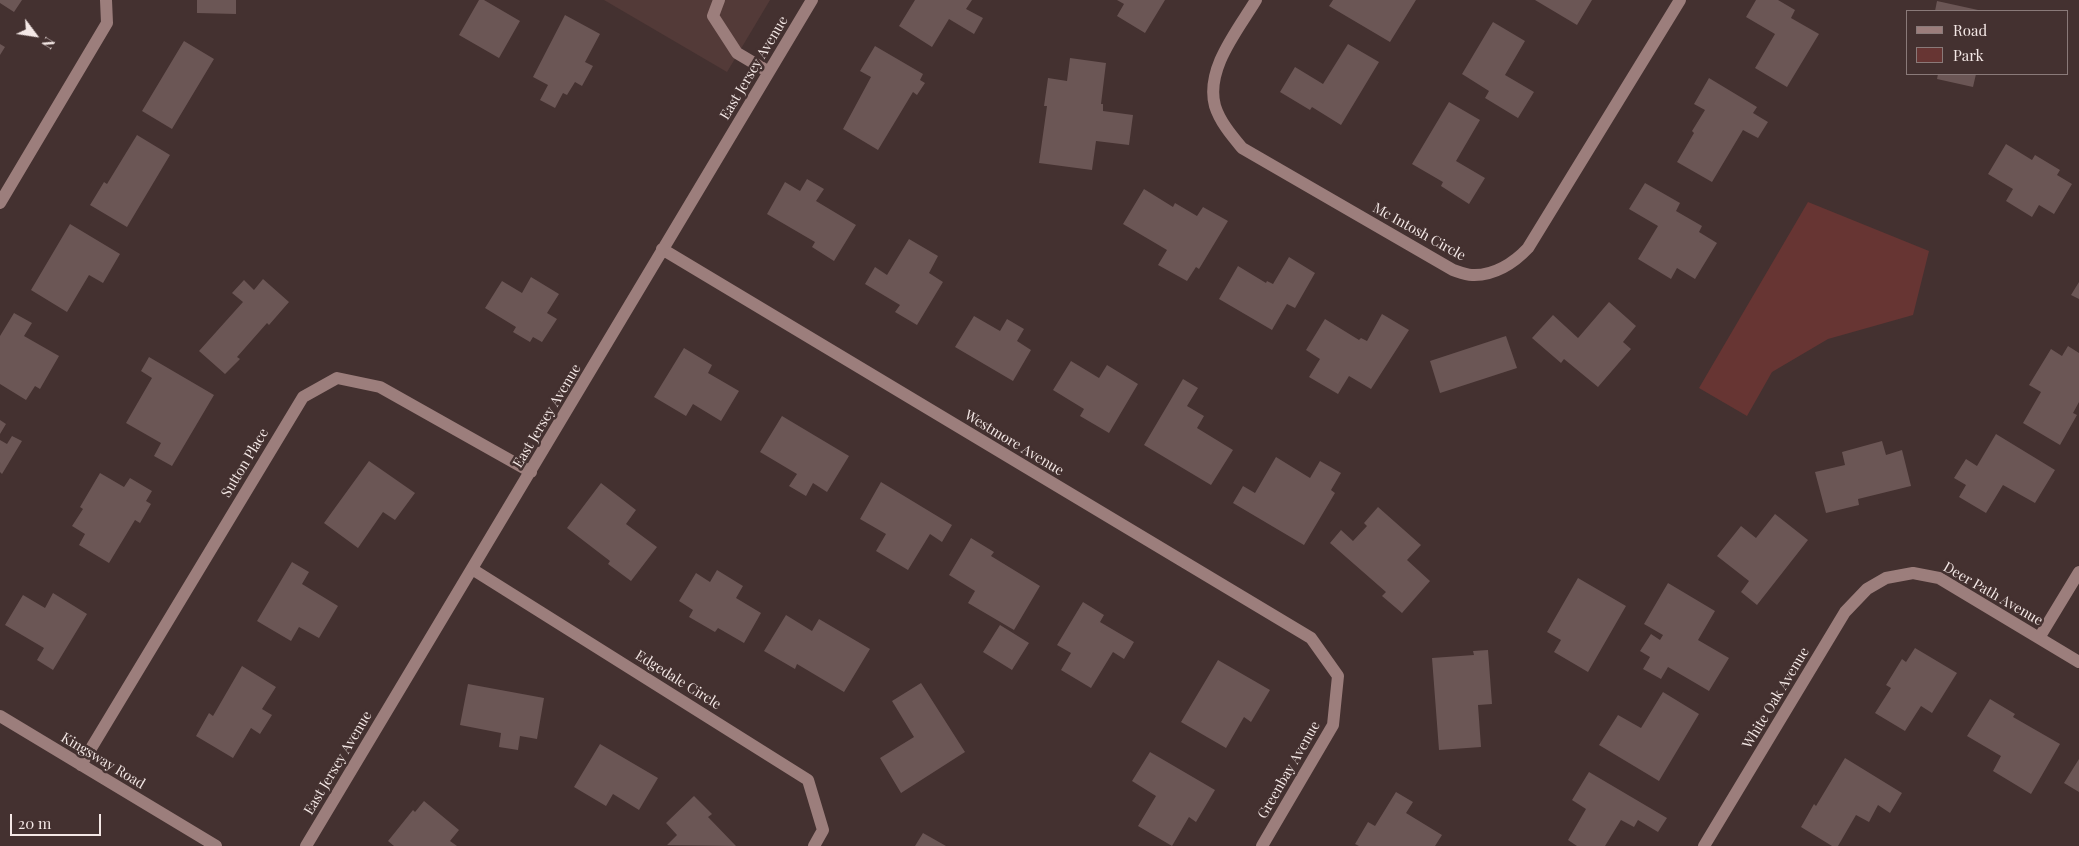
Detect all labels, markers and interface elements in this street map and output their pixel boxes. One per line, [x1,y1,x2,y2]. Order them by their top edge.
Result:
north arrow [10,10,60,60]
legend [1906,10,2069,75]
street label: East Jersey Avenue [716,13,792,123]
text: Road [1953,20,1987,40]
text: N [38,34,59,52]
text: Park [1953,45,1984,65]
street label: Mc Intosh Circle [1370,200,1468,264]
street label: East Jersey Avenue [509,361,585,471]
street label: Westmore Avenue [961,407,1067,479]
street label: Sutton Place [218,425,272,501]
street label: Deer Path Avenue [1940,559,2046,629]
street label: White Oak Avenue [1739,644,1813,752]
street label: Edgedale Circle [632,647,724,713]
street label: East Jersey Avenue [300,708,376,818]
street label: Greenbay Avenue [1254,718,1324,822]
street label: Kingsway Road [58,729,148,793]
scale bar [12,804,104,836]
text: 20 m [18,813,51,833]

